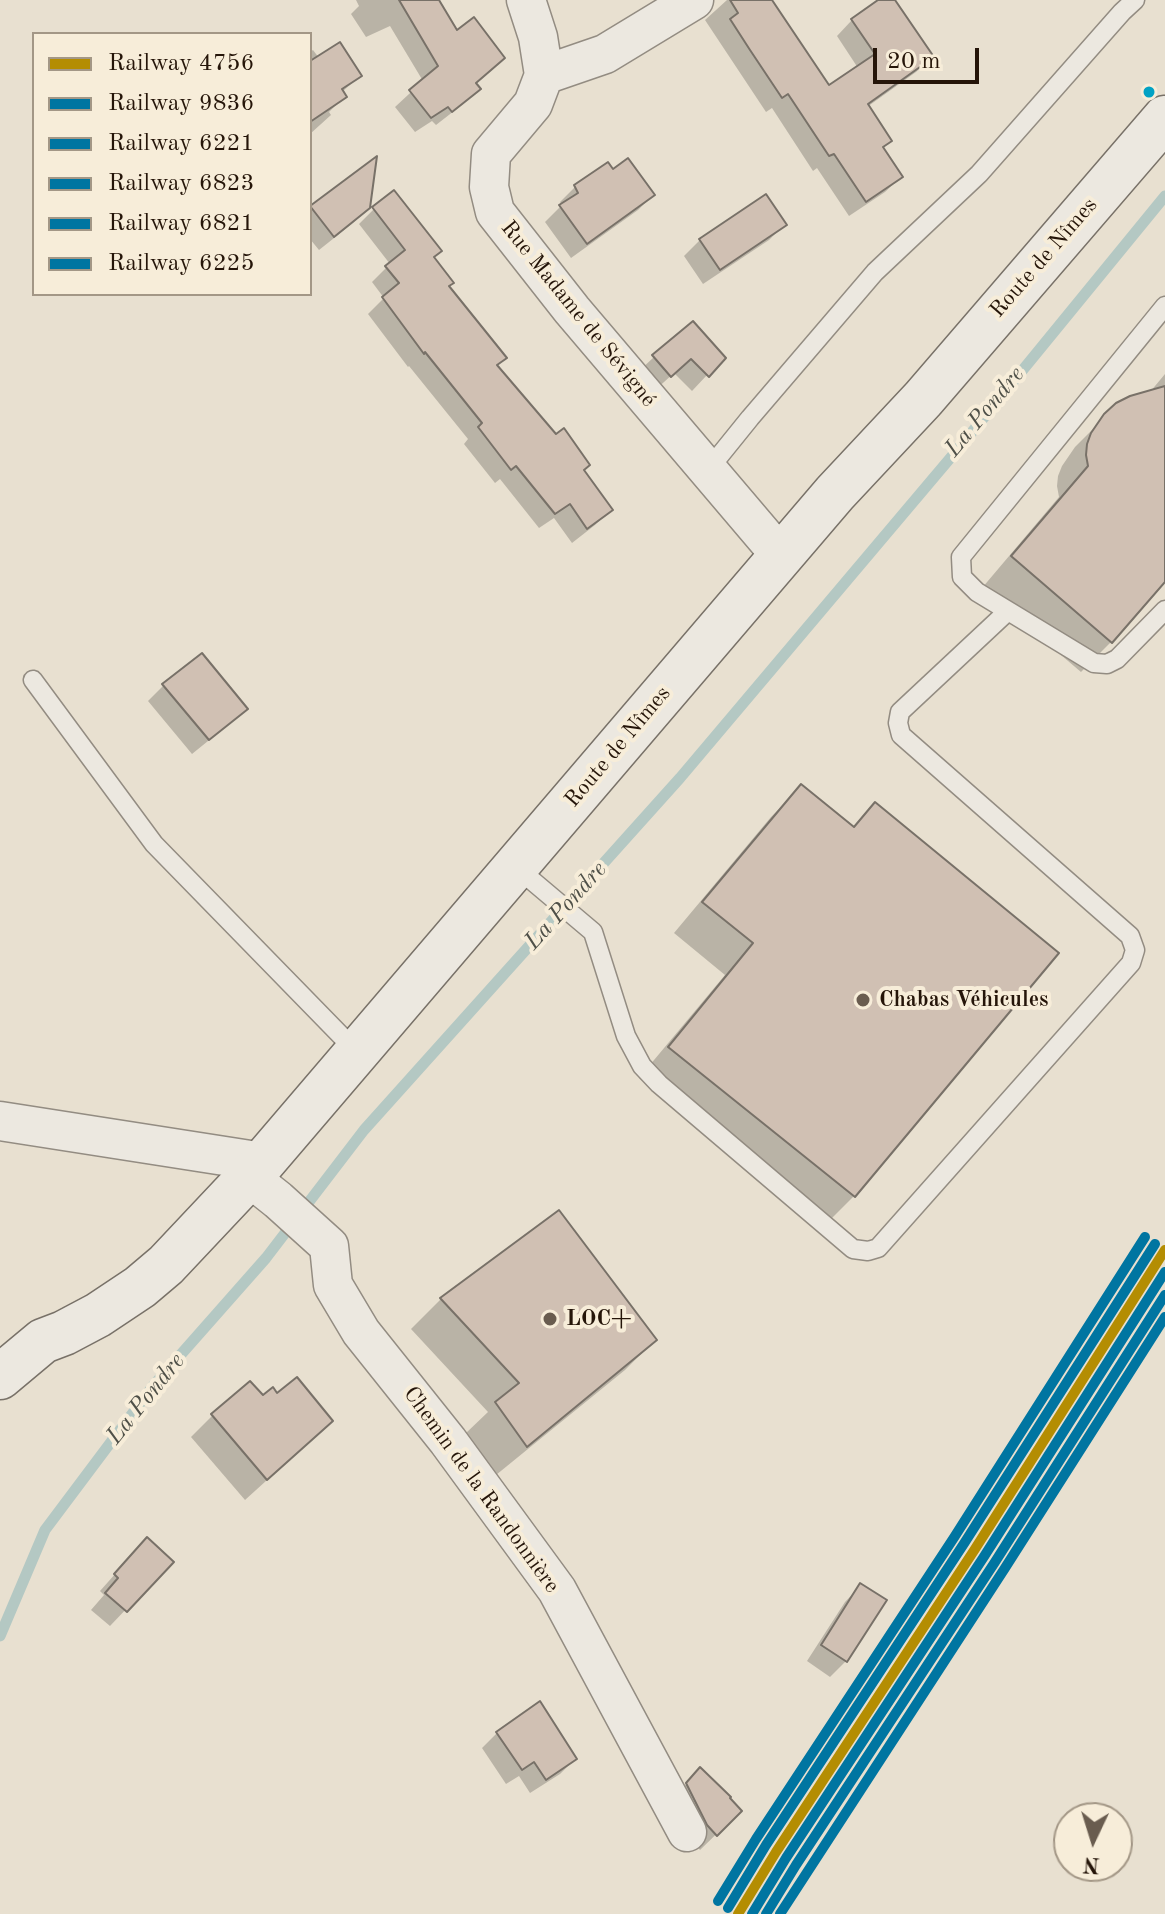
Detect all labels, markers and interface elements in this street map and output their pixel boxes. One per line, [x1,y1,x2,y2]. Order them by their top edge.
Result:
legend [32,32,312,296]
scale bar [877,32,983,82]
text: 20 m [887,50,941,74]
text: Railway 4756 [108,52,254,76]
unlabelled marker [1141,84,1157,100]
text: Railway 9836 [108,92,254,116]
text: Railway 6221 [108,132,254,156]
text: Railway 6823 [108,172,254,196]
street label: Route de Nîmes [985,193,1103,323]
text: Railway 6821 [108,212,254,236]
street label: Rue Madame de Sévigné [495,215,661,413]
text: Railway 6225 [108,252,254,276]
water label: La Pondre [939,361,1031,463]
street label: Route de Nîmes [560,681,676,813]
water label: La Pondre [519,856,613,956]
place label: Chabas Véhicules [879,987,1049,1013]
marker: Chabas Véhicules [854,991,872,1009]
place label: LOC+ [566,1306,632,1332]
marker: LOC+ [541,1310,559,1328]
water label: La Pondre [100,1347,192,1451]
street label: Chemin de la Randonnière [397,1382,565,1598]
north arrow [1053,1802,1133,1882]
text: N [1082,1852,1101,1876]

